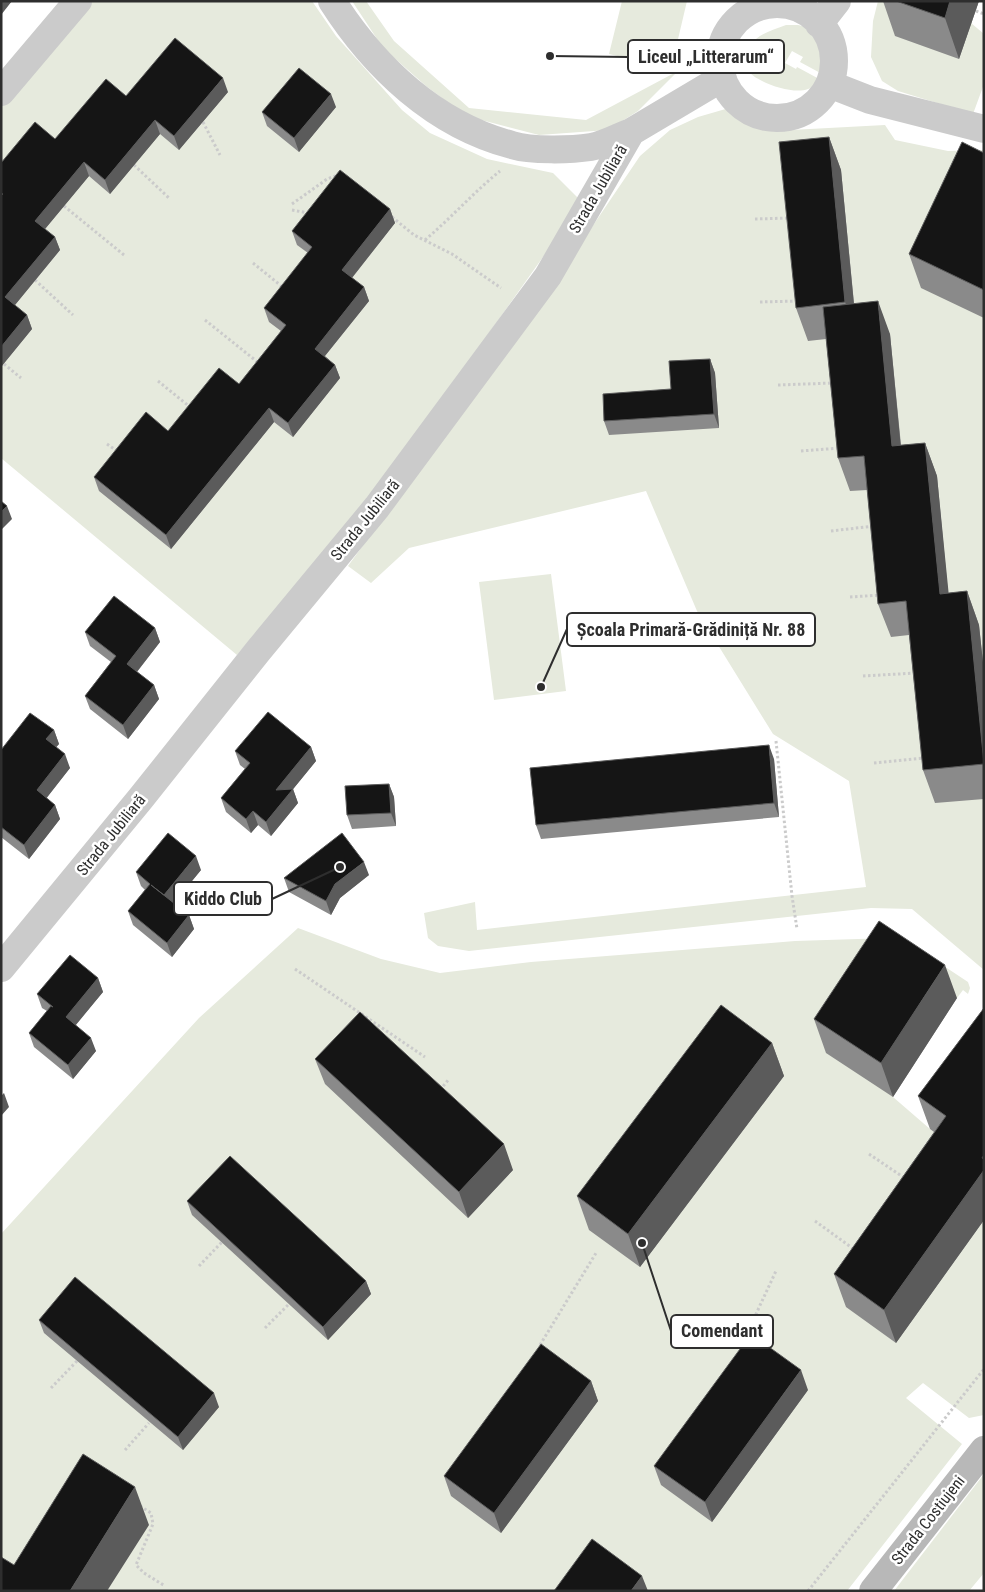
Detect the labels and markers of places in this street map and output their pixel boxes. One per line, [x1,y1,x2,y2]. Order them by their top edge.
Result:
callout: Liceul „Litterarum“ [628,40,784,73]
callout: Școala Primară-Grădiniță Nr. 88 [567,613,815,646]
callout: Kiddo Club [174,882,272,915]
callout: Comendant [671,1315,773,1348]

